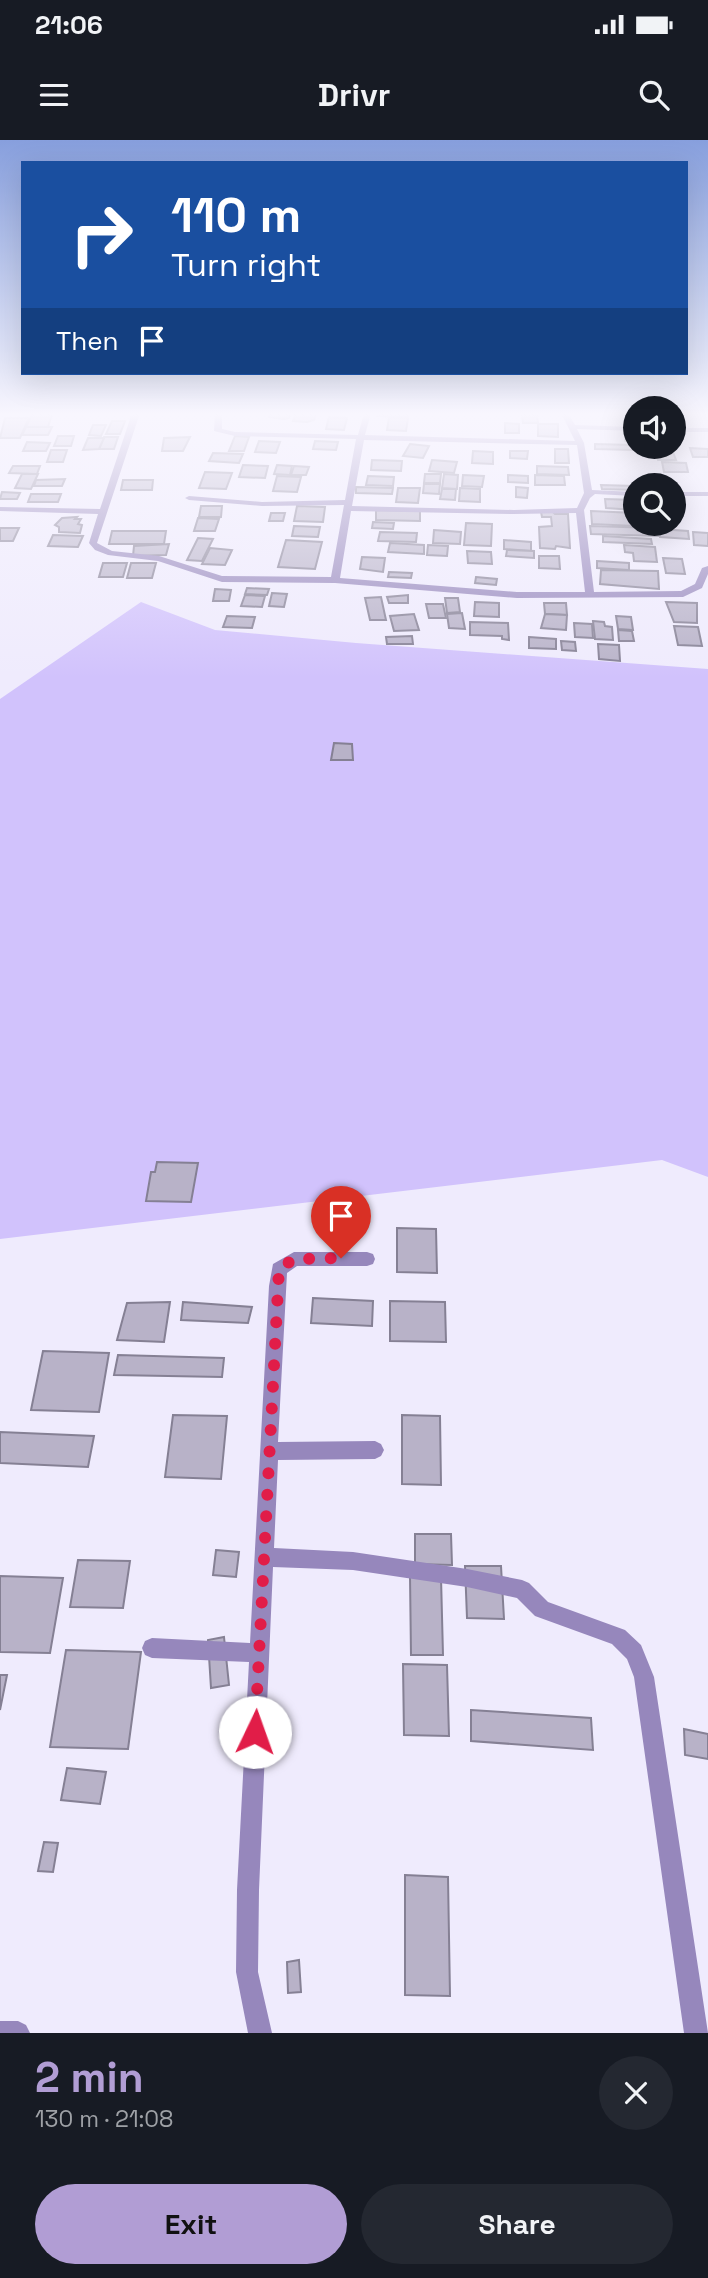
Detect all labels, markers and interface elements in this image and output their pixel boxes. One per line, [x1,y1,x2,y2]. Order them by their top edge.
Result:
text: 21:06 [35,8,103,42]
text: Drivr [318,75,390,115]
icon: menu [35,76,73,114]
icon: search [635,76,673,114]
text: 110 m [171,184,301,246]
icon: right [56,189,147,280]
text: Turn right [171,245,321,285]
icon: arrive [133,322,171,360]
text: Then [56,324,119,358]
map controls [623,396,686,536]
button: sound [623,396,686,459]
button: search [623,473,686,536]
pin [311,1186,371,1258]
icon: arrive [322,1197,360,1235]
position arrow [218,1695,292,1769]
text: 2 min [35,2051,144,2104]
button: close [599,2056,673,2130]
text: 130 m · 21:08 [35,2104,173,2134]
button: Exit [35,2184,347,2264]
button: Share [361,2184,673,2264]

